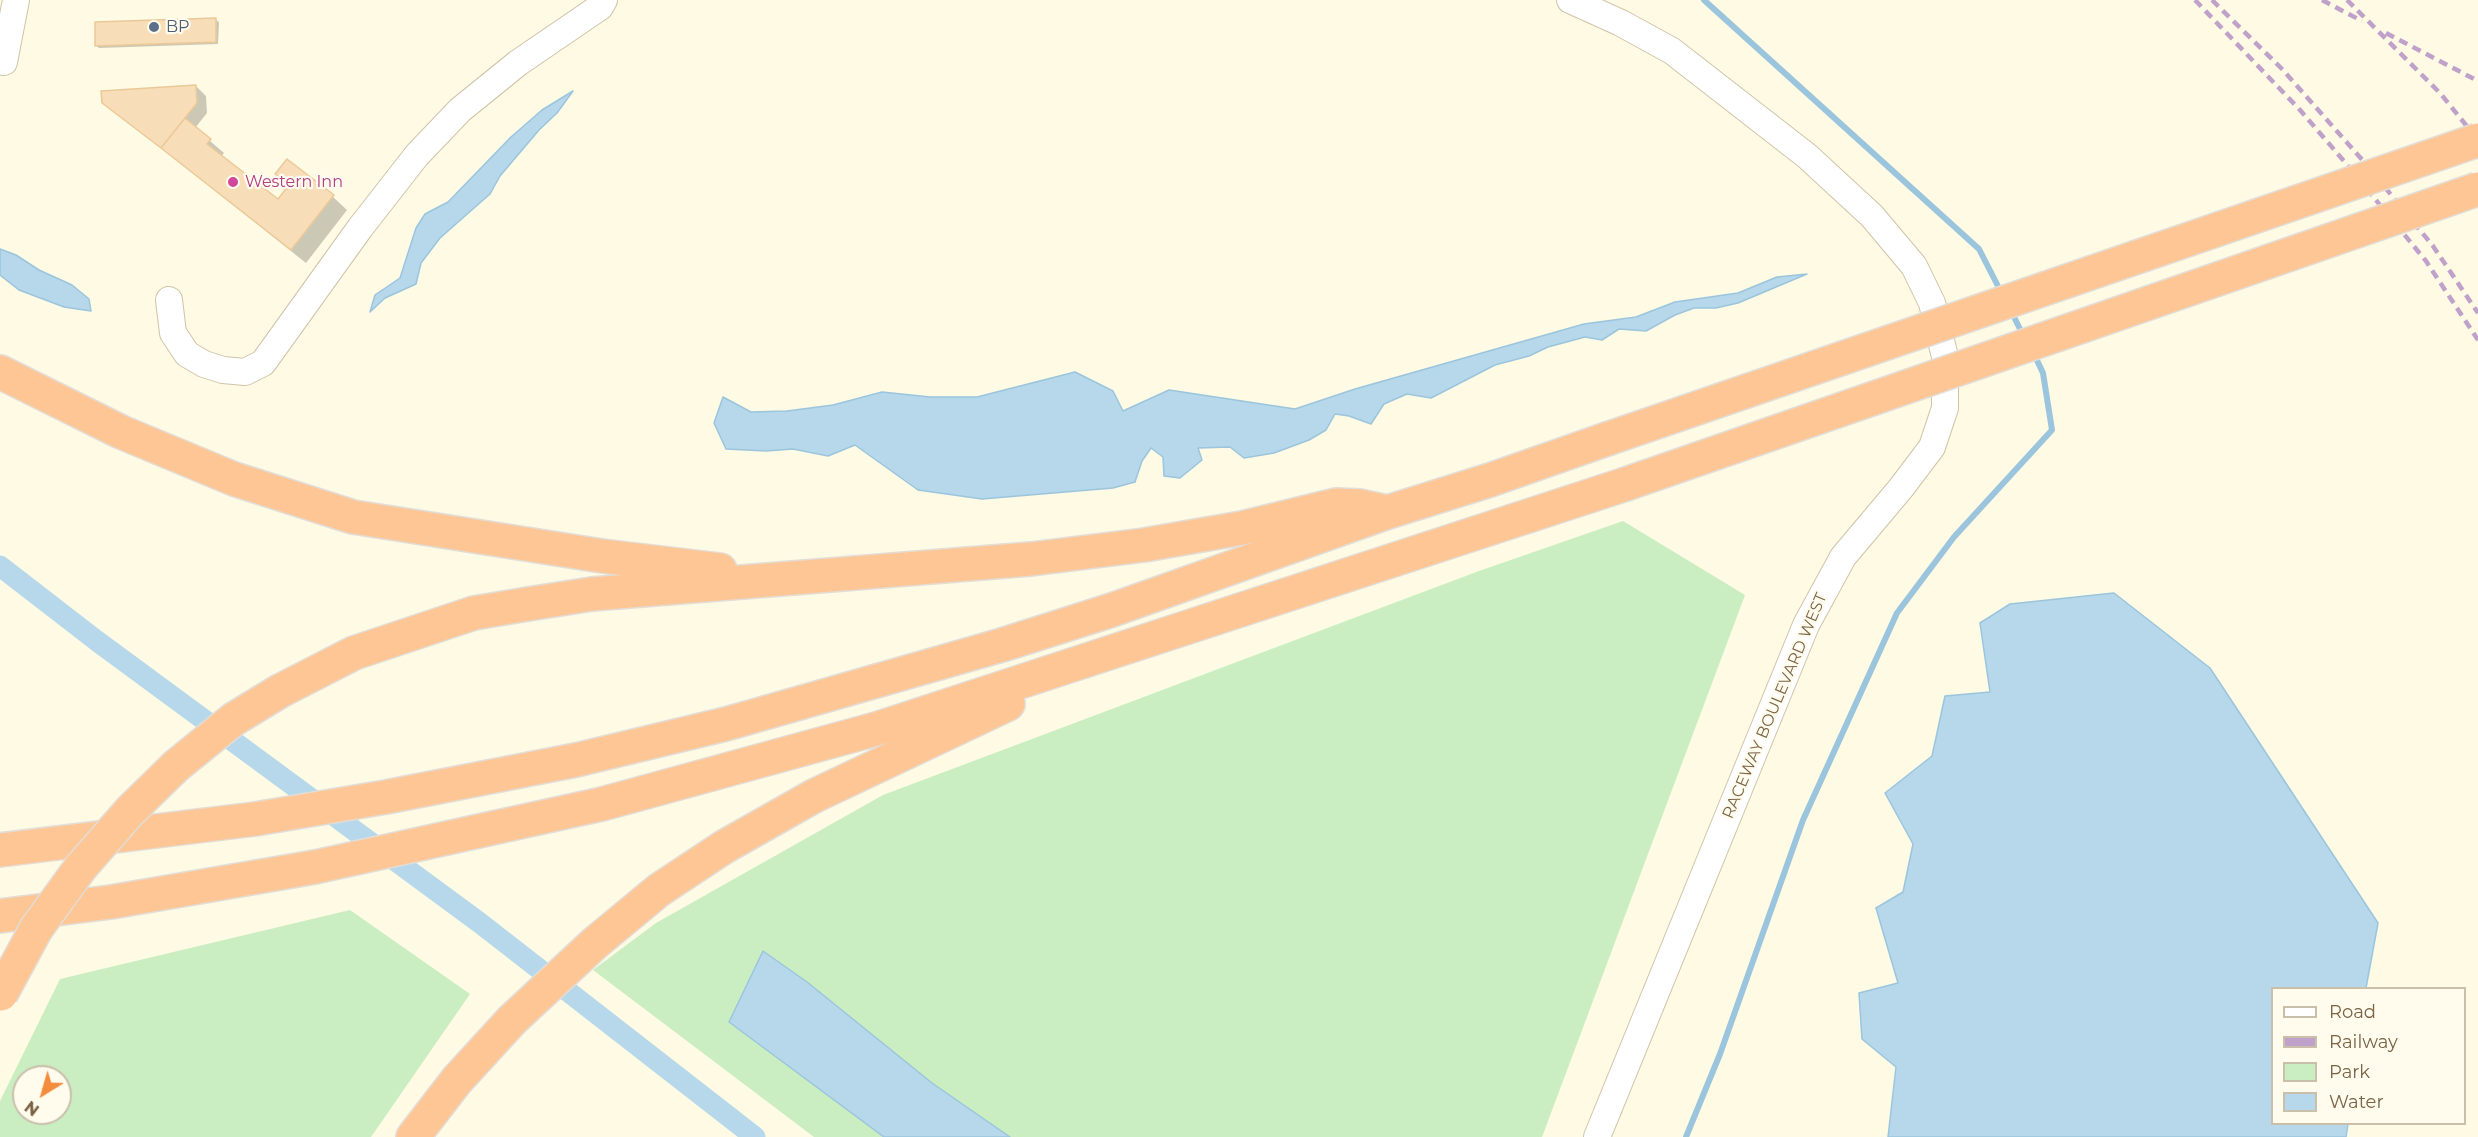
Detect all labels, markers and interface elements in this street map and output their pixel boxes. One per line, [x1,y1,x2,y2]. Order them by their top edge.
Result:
place label: BP [166,17,190,37]
marker: BP [147,20,161,34]
place label: Western Inn [245,172,343,192]
marker: Western Inn [226,175,240,189]
street label: RACEWAY BOULEVARD WEST [1719,590,1831,822]
legend [2271,987,2466,1125]
text: Road [2329,1001,2376,1023]
text: Railway [2329,1031,2398,1053]
text: Park [2329,1061,2370,1083]
north arrow [12,1065,72,1125]
text: Water [2329,1091,2384,1113]
text: N [21,1097,43,1120]

